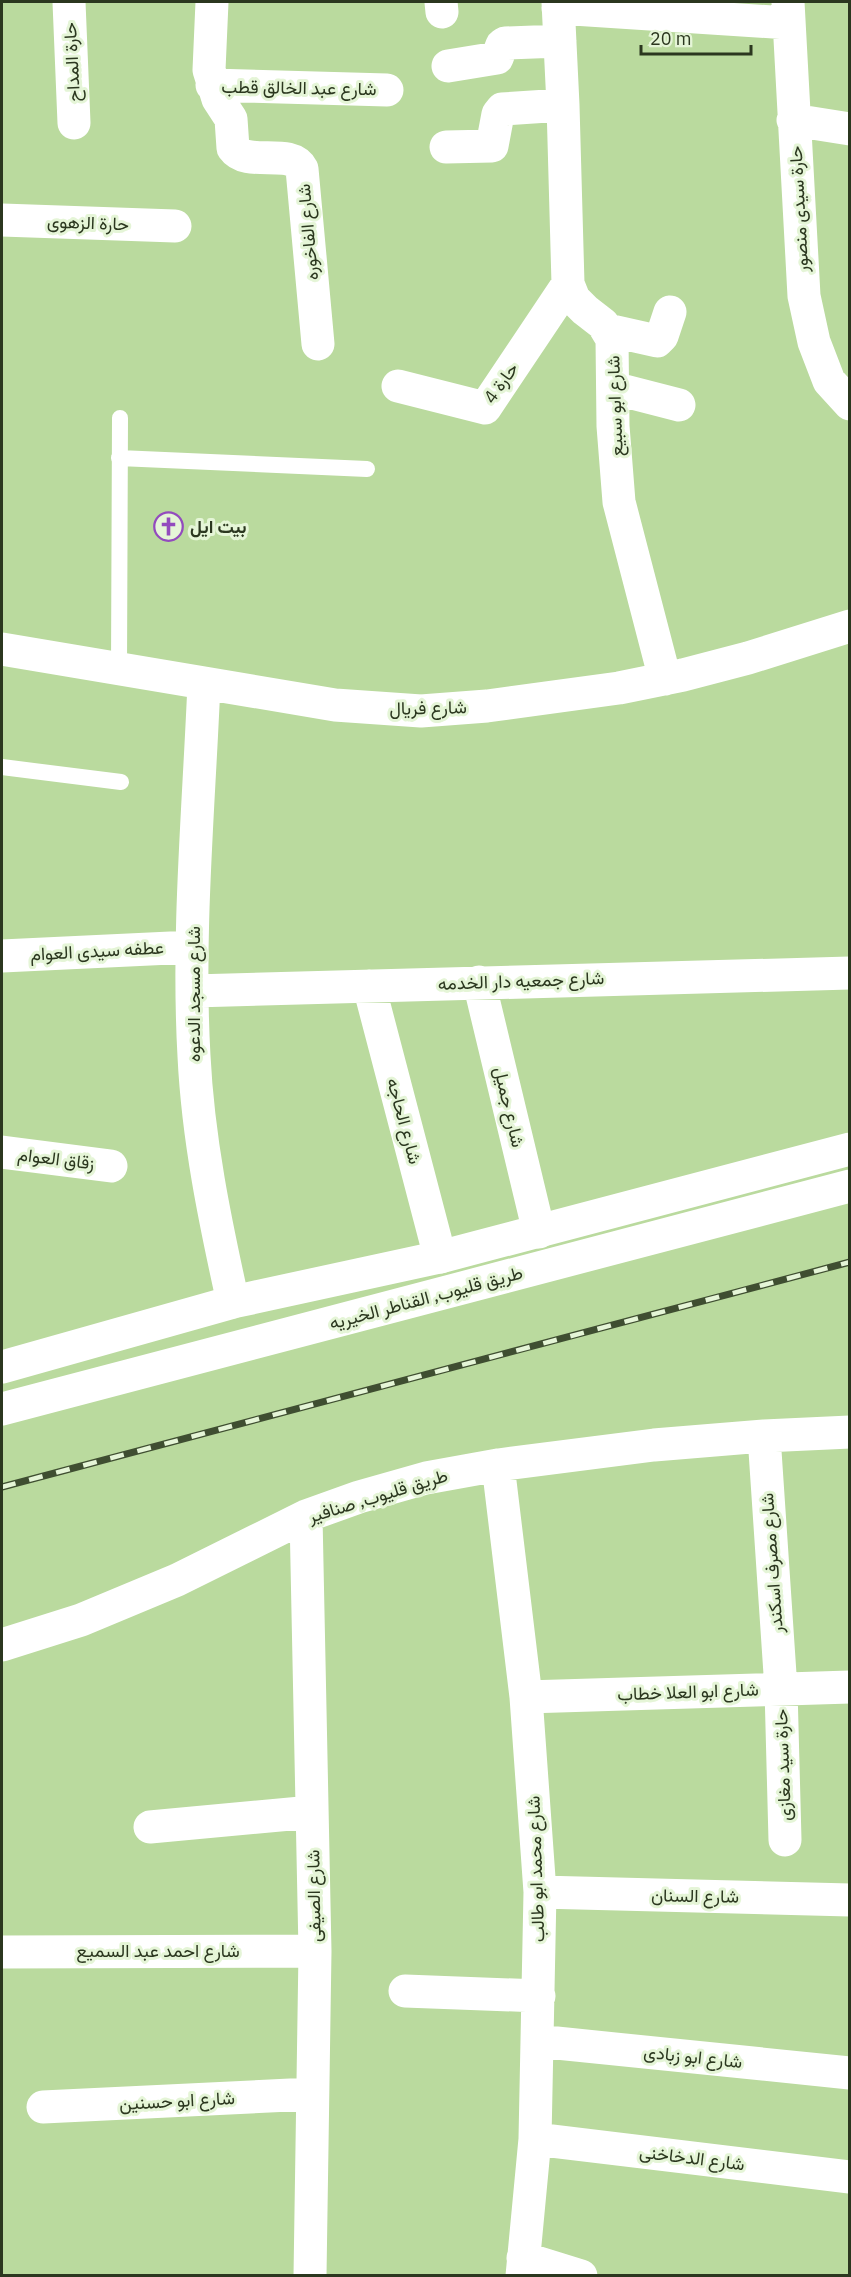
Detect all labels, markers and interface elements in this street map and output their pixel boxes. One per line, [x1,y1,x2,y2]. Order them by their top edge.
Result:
scale bar [641,18,750,56]
street label: حارة المداح [58,22,86,102]
text: 20 m [650,27,692,50]
street label: شارع عبد الخالق قطب [221,75,377,101]
street label: حارة سيدى منصور [784,145,813,274]
street label: شارع الفاخوره [292,183,324,281]
street label: حارة الزهوى [47,210,130,235]
street label: شارع ابو سبيع [601,355,629,457]
street label: حارة 4 [478,358,523,408]
church icon: بيت ايل [153,511,185,543]
place label: بيت ايل [190,515,246,538]
street label: شارع فريال [389,695,467,721]
street label: شارع مسجد الدعوه [182,926,206,1062]
street label: عطفه سيدى العوام [30,936,164,966]
street label: شارع جمعيه دار الخدمه [437,966,605,996]
street label: شارع جميل [488,1064,530,1150]
street label: شارع الحاجه [381,1075,427,1167]
street label: زقاق العوام [16,1142,96,1176]
street label: طريق قليوب, القناطر الخيريه [327,1261,525,1334]
street label: طريق قليوب, صنافير [304,1463,451,1528]
street label: شارع مصرف اسكندر [755,1492,789,1635]
street label: شارع ابو العلا خطاب [617,1678,759,1706]
street label: حارة سيد مغازى [769,1709,796,1821]
street label: شارع محمد ابو طالب [521,1795,551,1943]
street label: شارع الصيفى [301,1850,327,1942]
street label: شارع السنان [651,1883,739,1909]
street label: شارع احمد عبد السميع [76,1939,240,1963]
street label: شارع ابو زبادى [642,2040,744,2074]
street label: شارع ابو حسنين [119,2086,235,2116]
street label: شارع الدخاخنى [638,2140,746,2176]

